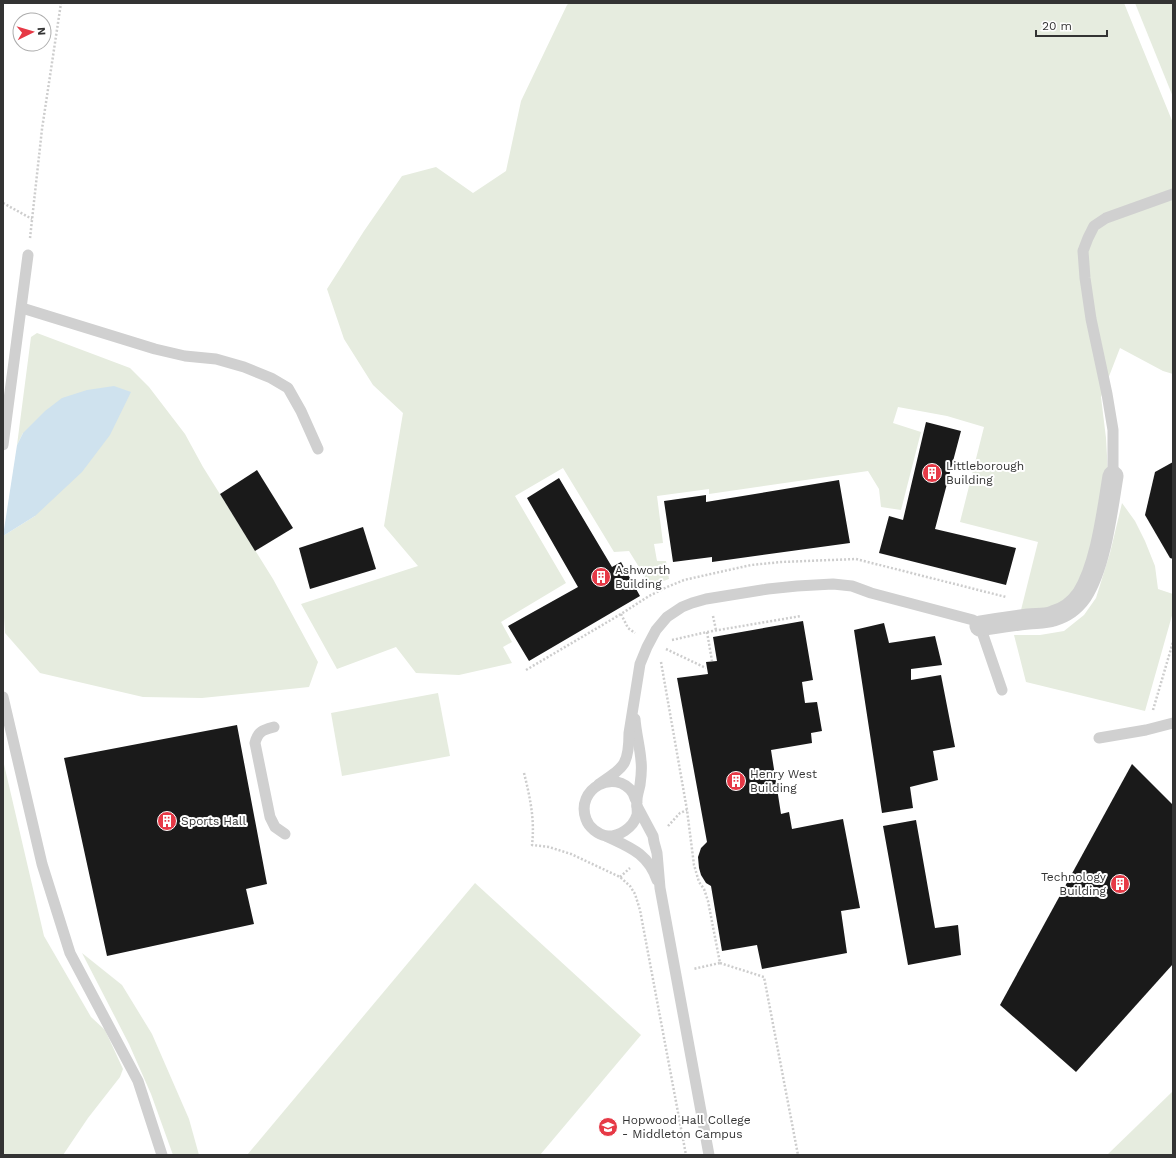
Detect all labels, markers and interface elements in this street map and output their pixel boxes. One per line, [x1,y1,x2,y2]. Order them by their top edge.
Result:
north arrow [12,12,52,52]
scale bar [1036,12,1107,38]
text: 20 m [1042,19,1072,33]
text: N [35,27,48,36]
place label: Littleborough Building [946,459,1024,487]
building icon: Littleborough Building [921,462,943,484]
place label: Ashworth Building [615,563,671,591]
building icon: Ashworth Building [590,566,612,588]
place label: Henry West Building [750,767,817,795]
building icon: Henry West Building [725,770,747,792]
building icon: Sports Hall [156,810,178,832]
place label: Sports Hall [181,814,247,828]
place label: Technology Building [1041,870,1107,898]
building icon: Technology Building [1109,873,1131,895]
place label: Hopwood Hall College - Middleton Campus [622,1113,751,1141]
school or university icon: Hopwood Hall College - Middleton Campus [597,1116,619,1138]

